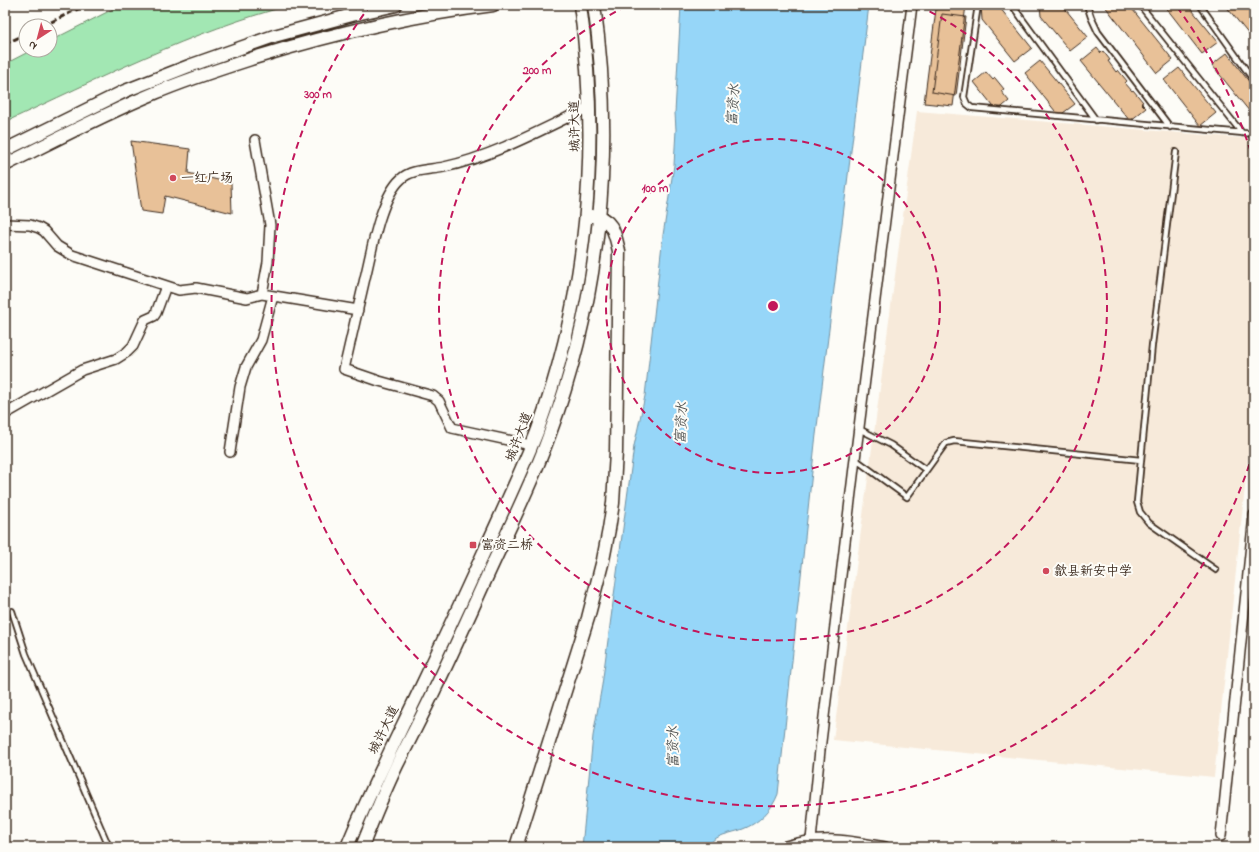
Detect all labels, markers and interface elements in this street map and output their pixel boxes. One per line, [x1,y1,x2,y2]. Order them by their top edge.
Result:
north arrow [18,18,58,58]
text: N [25,37,40,54]
text: 200 m [522,62,552,80]
water label: 富资水 [722,82,746,127]
text: 300 m [303,86,333,104]
street label: 城许大道 [565,100,585,152]
place label: 一红广场 [181,169,233,188]
marker: 一红广场 [168,173,178,183]
text: 100 m [642,180,669,198]
centre of rings [766,299,780,313]
water label: 富资水 [670,400,694,445]
street label: 城许大道 [501,409,537,465]
place label: 富资二桥 [481,536,533,555]
marker: 富资二桥 [468,540,478,550]
place label: 歙县新安中学 [1054,562,1132,581]
marker: 歙县新安中学 [1041,566,1051,576]
street label: 城许大道 [364,702,404,758]
water label: 富资水 [663,725,685,768]

